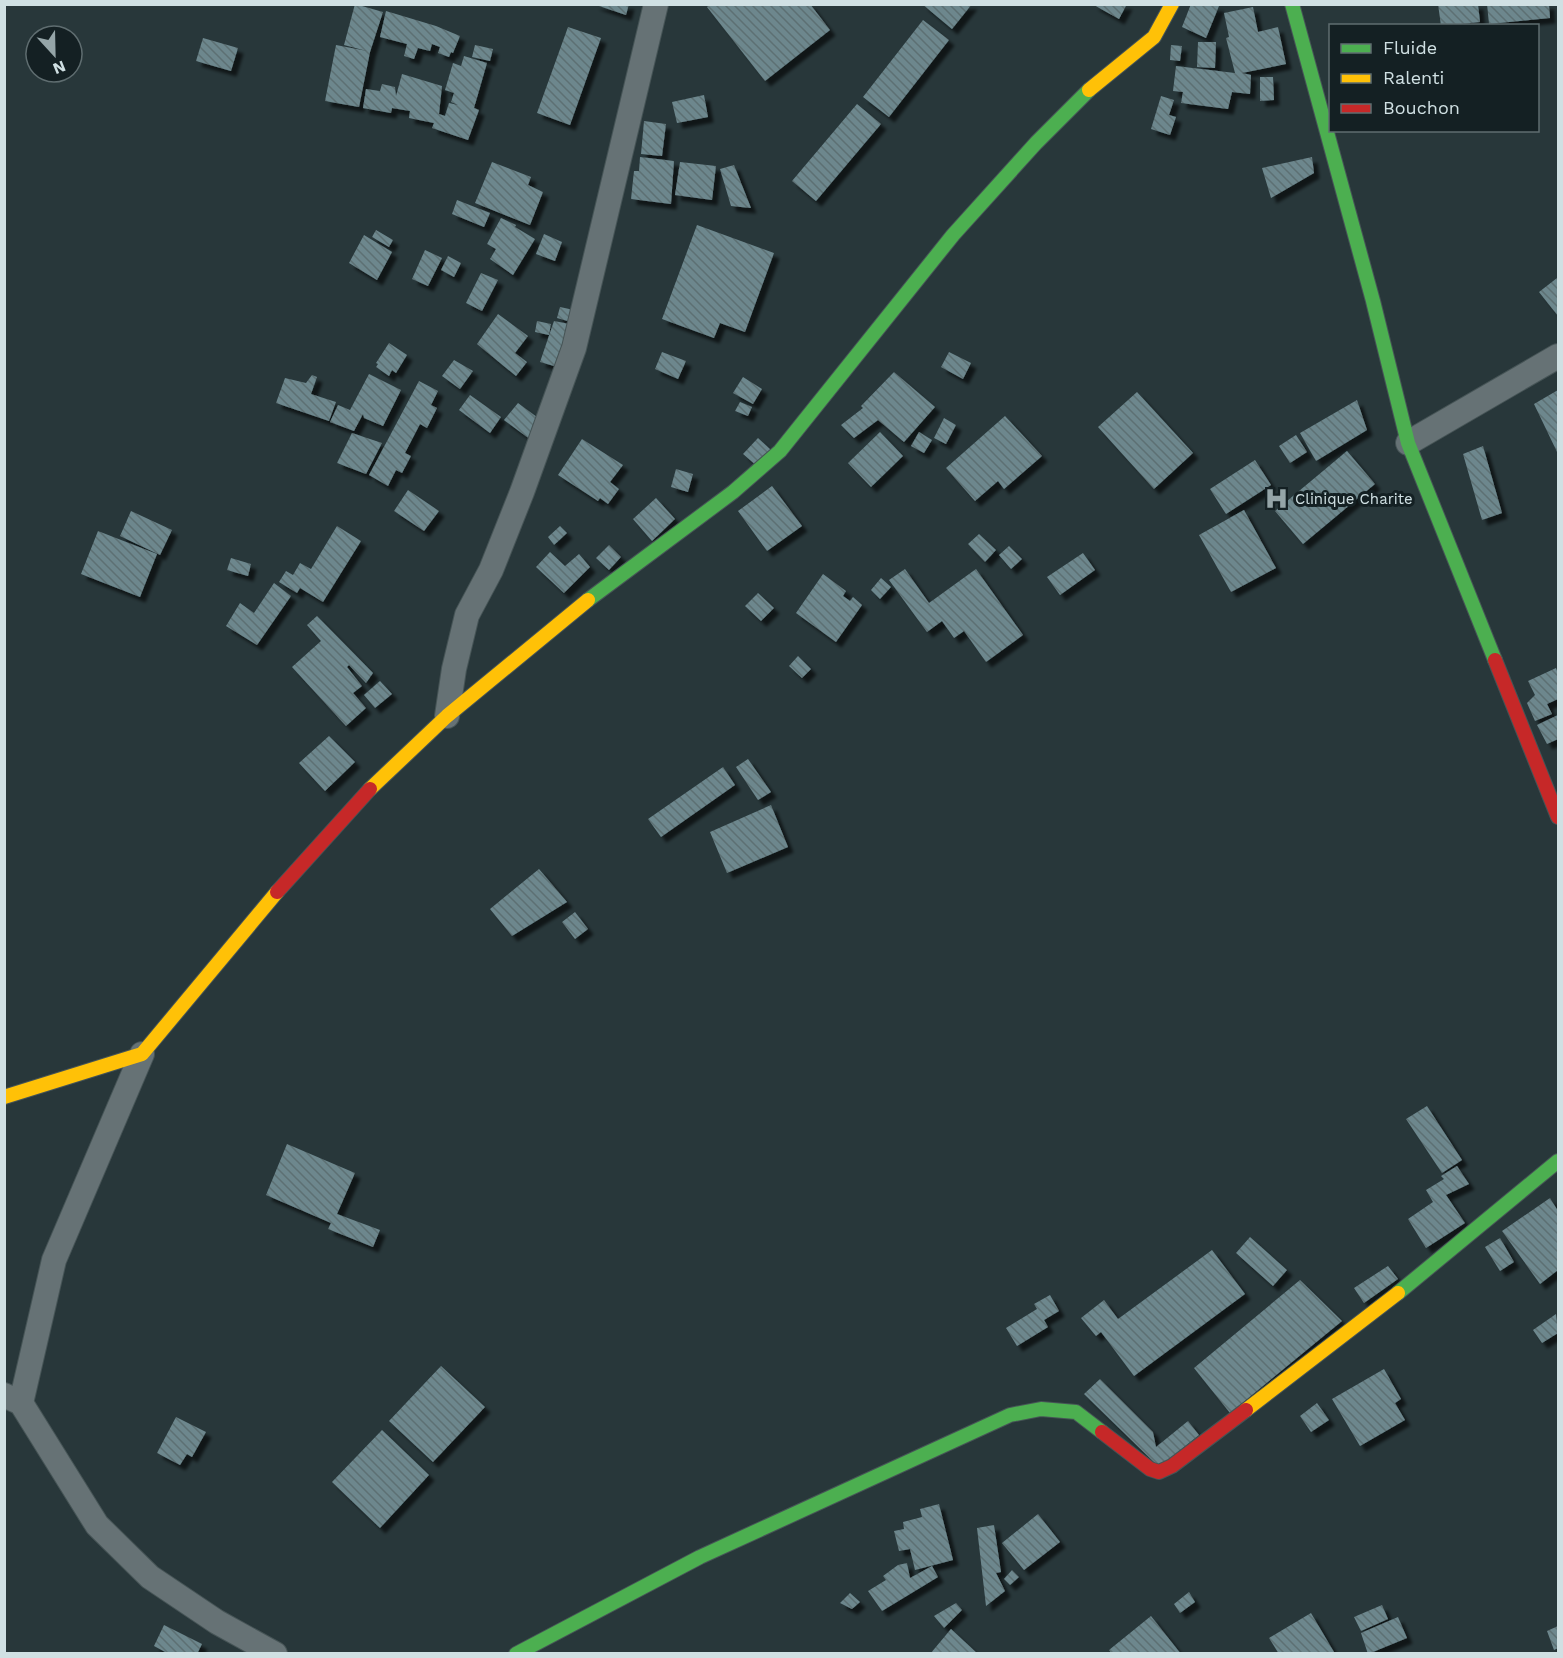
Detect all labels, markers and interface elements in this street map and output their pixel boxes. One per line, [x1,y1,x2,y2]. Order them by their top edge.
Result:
north arrow [24,24,84,84]
legend [1329,24,1539,132]
text: Fluide [1383,37,1437,58]
text: N [50,56,68,78]
text: Ralenti [1383,67,1444,88]
text: Bouchon [1383,97,1460,118]
hospital icon: Clinique Charite [1264,486,1290,512]
place label: Clinique Charite [1295,490,1413,508]

